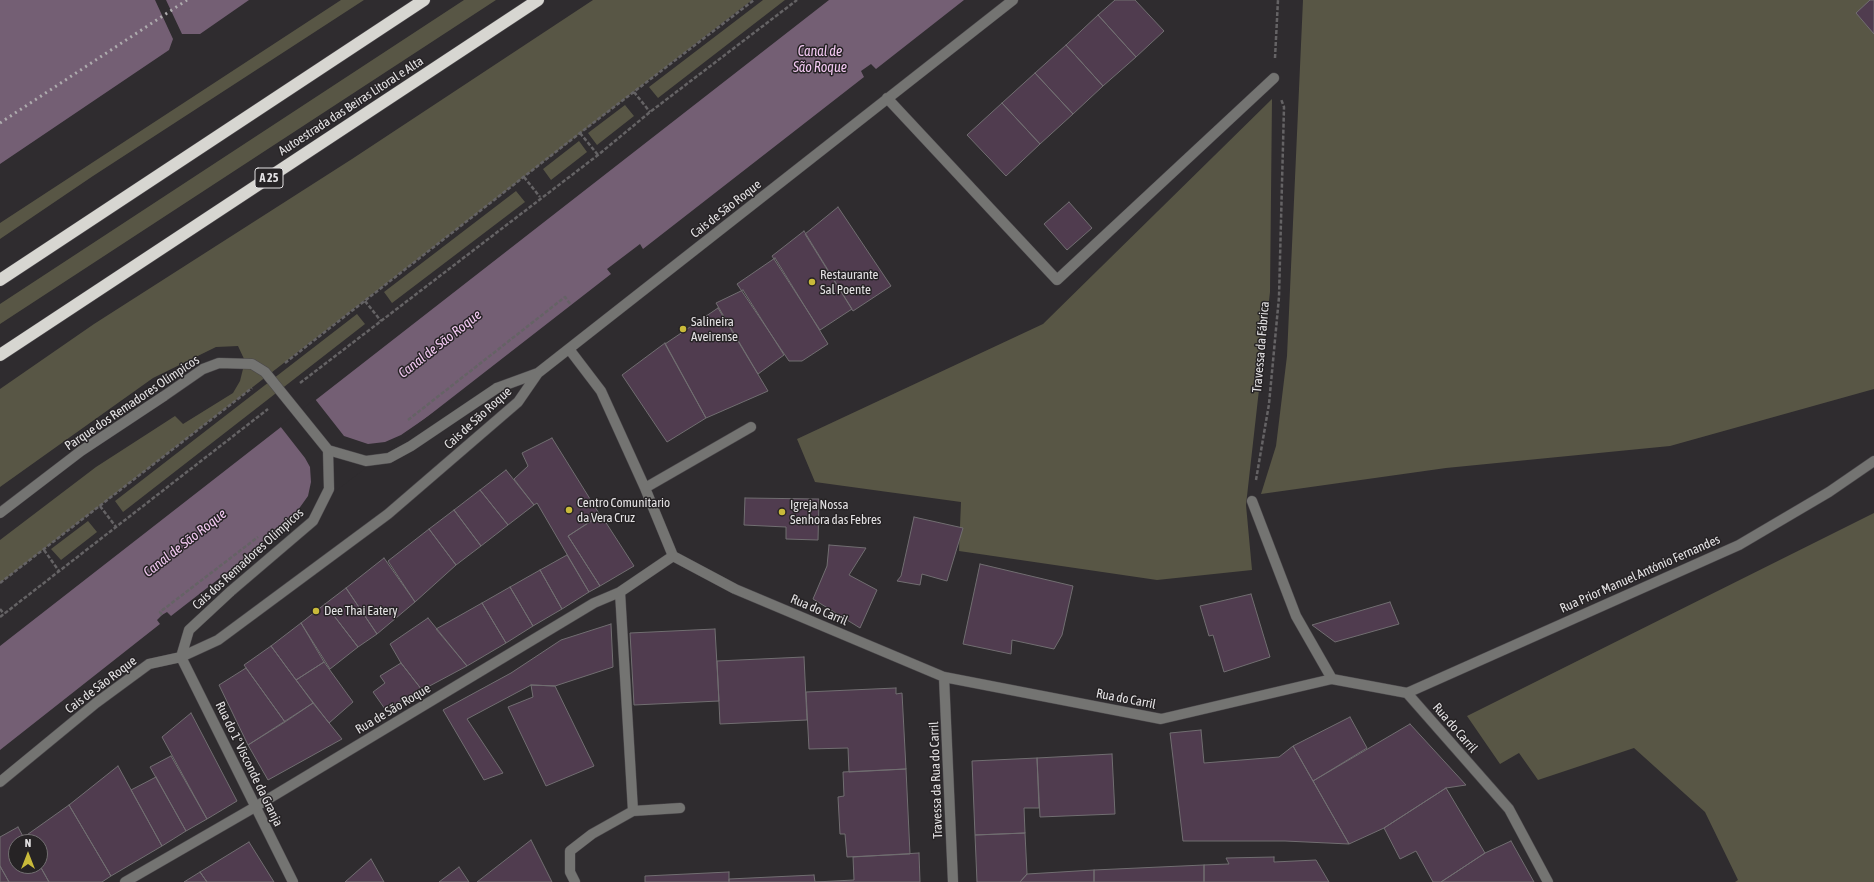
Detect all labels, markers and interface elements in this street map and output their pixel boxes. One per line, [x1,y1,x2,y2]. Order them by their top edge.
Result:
water label: Canal de São Roque [793,44,847,76]
street label: Autoestrada das Beiras Litoral e Alta [276,53,426,159]
road number: A 25 [255,168,283,188]
street label: Cais de São Roque [688,177,764,241]
place label: Restaurante Sal Poente [820,267,878,298]
marker: Restaurante Sal Poente [807,277,817,287]
street label: Travessa da Fábrica [1249,301,1273,393]
water label: Canal de São Roque [395,306,485,382]
place label: Salineira Aveirense [691,314,738,345]
marker: Salineira Aveirense [678,324,688,334]
street label: Parque dos Remadores Olímpicos [62,352,202,454]
street label: Cais de São Roque [441,384,515,452]
place label: Centro Comunitario da Vera Cruz [577,495,670,526]
place label: Igreja Nossa Senhora das Febres [790,497,881,528]
water label: Canal de São Roque [140,505,230,581]
street label: Cais dos Remadores Olímpicos [189,505,307,613]
marker: Centro Comunitario da Vera Cruz [564,505,574,515]
marker: Igreja Nossa Senhora das Febres [777,507,787,517]
street label: Rua Prior Manuel António Fernandes [1558,532,1722,616]
street label: Rua do Carril [788,591,850,629]
place label: Dee Thai Eatery [324,603,398,619]
marker: Dee Thai Eatery [311,606,321,616]
street label: Cais de São Roque [62,653,140,717]
street label: Rua de São Roque [353,680,433,738]
street label: Rua do Carril [1095,686,1157,712]
street label: Rua do 1º Visconde da Granja [212,699,286,829]
street label: Rua do Carril [1429,700,1481,756]
street label: Travessa da Rua do Carril [926,721,946,839]
north arrow [8,834,48,874]
text: N [25,837,31,849]

